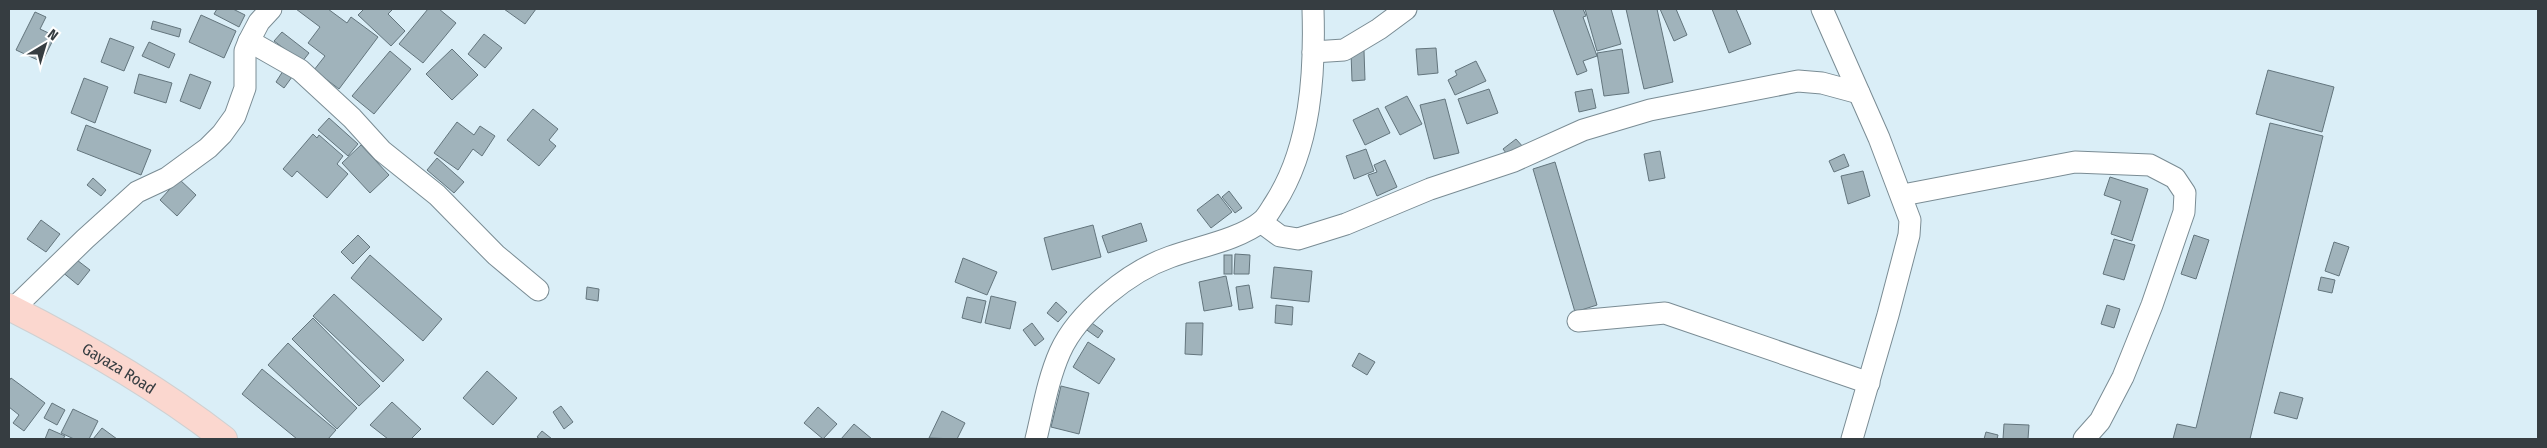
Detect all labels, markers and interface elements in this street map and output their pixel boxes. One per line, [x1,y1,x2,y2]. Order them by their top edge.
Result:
north arrow [20,20,70,70]
text: N [44,26,61,44]
street label: Gayaza Road [79,339,159,398]

